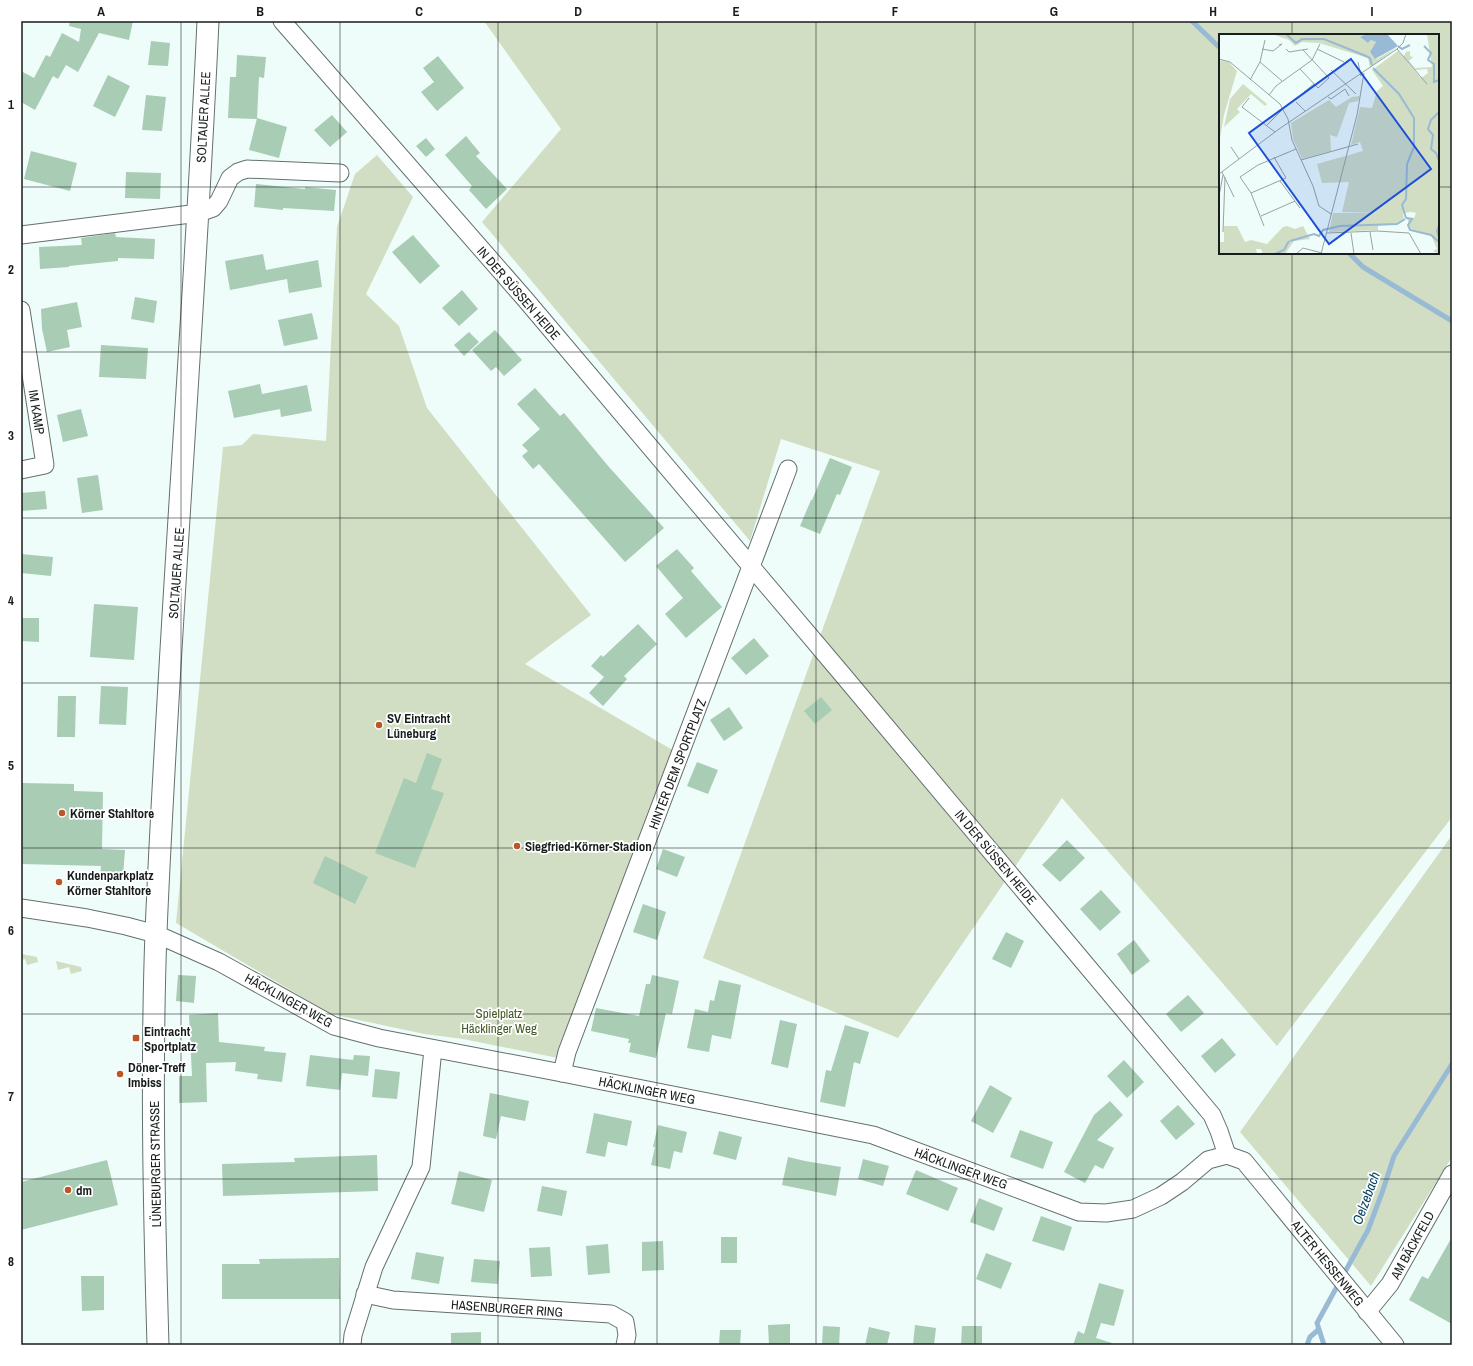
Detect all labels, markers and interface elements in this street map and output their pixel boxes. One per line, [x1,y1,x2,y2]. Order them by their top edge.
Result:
text: A [97,3,105,20]
text: B [256,3,264,20]
text: C [415,3,423,20]
text: D [574,3,582,20]
text: E [732,3,740,20]
text: F [892,3,899,20]
text: G [1050,3,1058,20]
text: H [1209,3,1217,20]
text: I [1371,3,1374,20]
inset map [1219,34,1439,254]
street label: SOLTAUER ALLEE [193,71,214,163]
text: 1 [8,96,14,113]
street label: IN DER SÜSSEN HEIDE [473,243,564,344]
text: 2 [8,261,14,278]
street label: IM KAMP [25,389,48,436]
text: 3 [8,427,14,444]
street label: SOLTAUER ALLEE [165,527,188,619]
text: 4 [8,592,14,609]
street label: HINTER DEM SPORTPLATZ [645,696,710,832]
place label: SV Eintracht Lüneburg [387,710,451,742]
marker: SV Eintracht Lüneburg [374,720,384,730]
text: 5 [8,757,14,774]
place label: Körner Stahltore [70,805,154,822]
street label: IN DER SÜSSEN HEIDE [951,806,1040,908]
marker: Körner Stahltore [57,808,67,818]
place label: Siegfried-Körner-Stadion [525,838,652,855]
marker: Siegfried-Körner-Stadion [512,841,522,851]
place label: Kundenparkplatz Körner Stahltore [67,867,154,899]
marker: Kundenparkplatz Körner Stahltore [54,877,64,887]
text: 6 [8,922,14,939]
street label: HÄCKLINGER WEG [242,969,336,1032]
park label: Spielplatz Häcklinger Weg [461,1005,537,1037]
place label: Eintracht Sportplatz [144,1023,197,1055]
marker: Eintracht Sportplatz [131,1033,141,1043]
place label: Döner-Treff Imbiss [128,1059,186,1091]
marker: Döner-Treff Imbiss [115,1069,125,1079]
street label: HÄCKLINGER WEG [597,1073,696,1108]
text: 7 [8,1088,14,1105]
street label: LÜNEBURGER STRASSE [146,1100,165,1228]
street label: HÄCKLINGER WEG [912,1144,1010,1193]
water label: Oelzebach [1348,1169,1384,1227]
place label: dm [76,1182,92,1199]
marker: dm [63,1185,73,1195]
street label: AM BÄCKFELD [1386,1208,1438,1283]
street label: ALTER HESSENWEG [1287,1216,1368,1310]
text: 8 [8,1253,14,1270]
street label: HASENBURGER RING [451,1296,563,1321]

